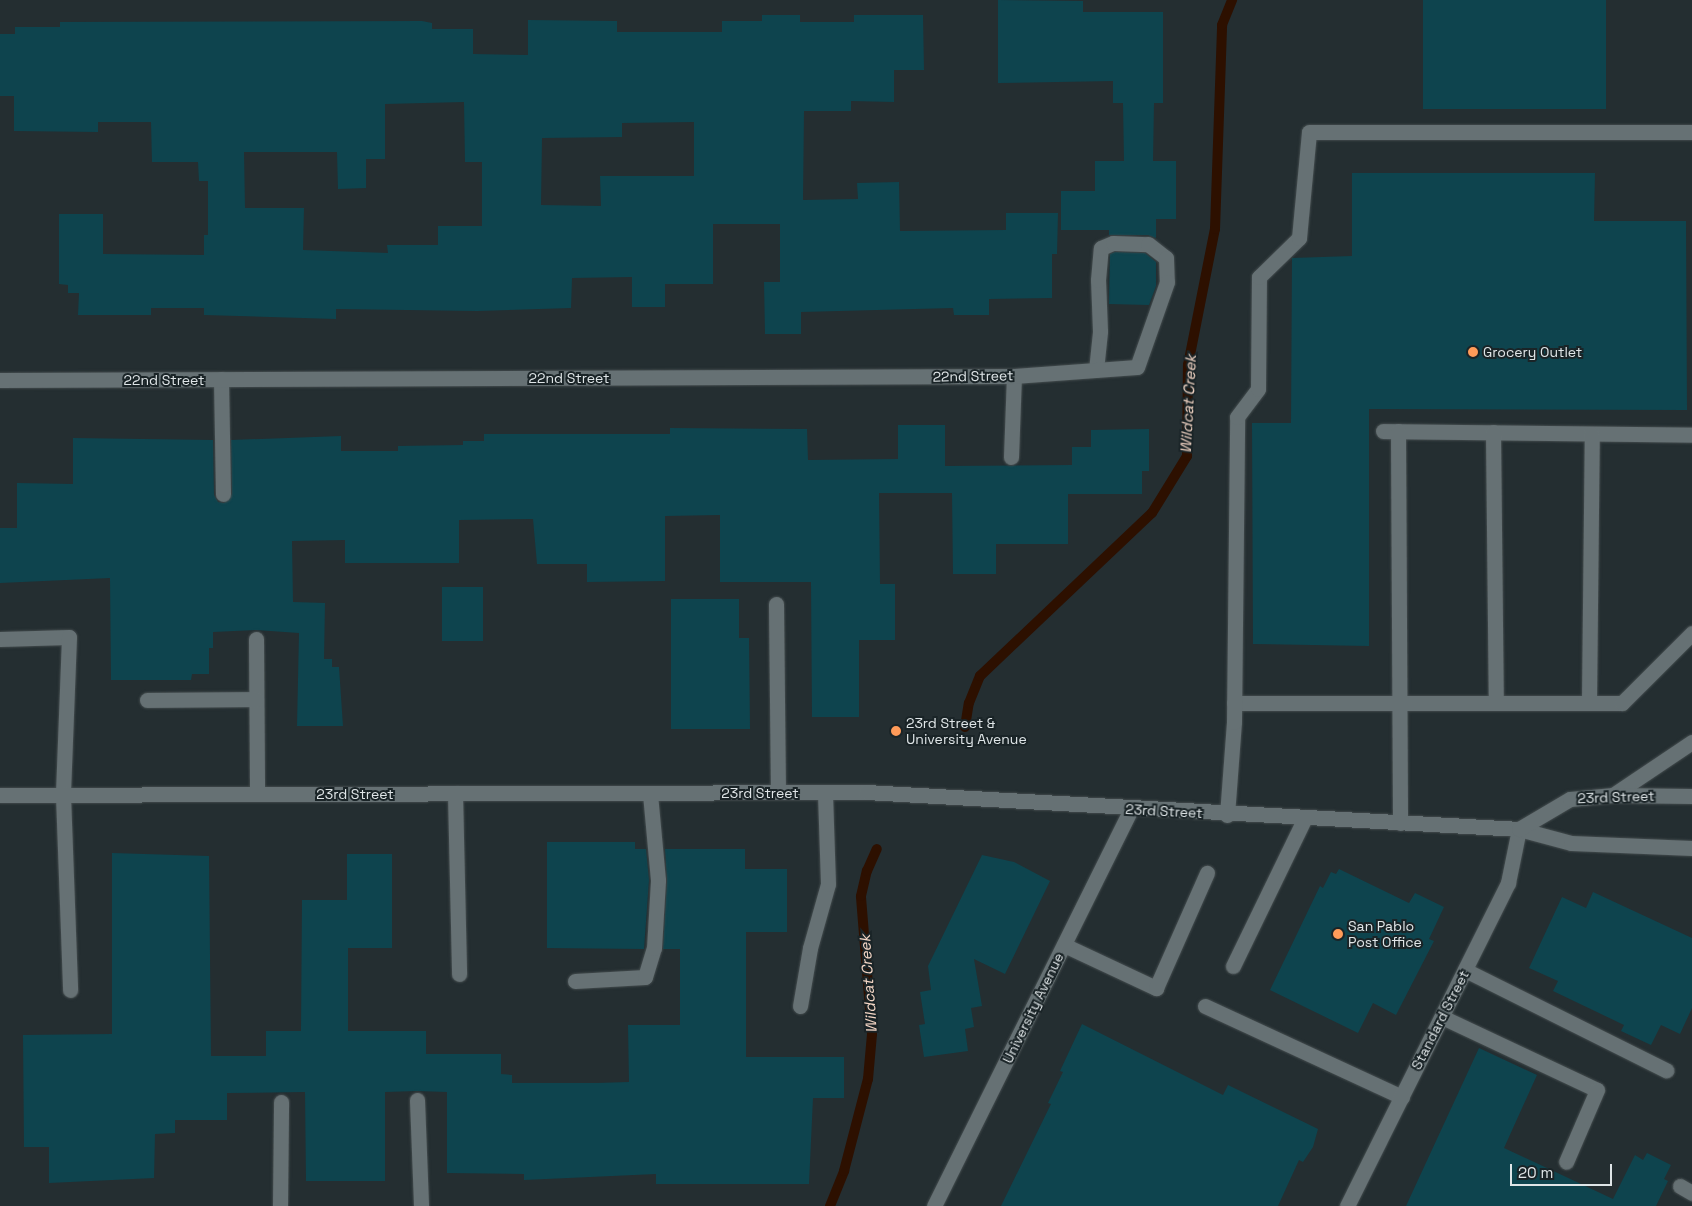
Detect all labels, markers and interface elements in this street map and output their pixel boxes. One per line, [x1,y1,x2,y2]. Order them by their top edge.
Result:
place label: Grocery Outlet [1483,344,1582,360]
marker: Grocery Outlet [1467,346,1479,358]
water label: Wildcat Creek [1176,354,1200,454]
street label: 22nd Street [932,367,1014,385]
street label: 22nd Street [529,370,609,386]
street label: 22nd Street [124,372,204,388]
place label: 23rd Street & University Avenue [906,715,1027,748]
marker: 23rd Street & University Avenue [890,725,902,737]
street label: 23rd Street [721,785,799,801]
street label: 23rd Street [316,786,394,802]
street label: 23rd Street [1577,787,1655,807]
street label: 23rd Street [1125,801,1203,821]
place label: San Pablo Post Office [1348,918,1422,950]
marker: San Pablo Post Office [1332,928,1344,940]
water label: Wildcat Creek [856,934,880,1034]
street label: University Avenue [999,950,1067,1066]
street label: Standard Street [1408,968,1472,1072]
scale bar [1512,1154,1614,1186]
text: 20 m [1518,1163,1553,1182]

